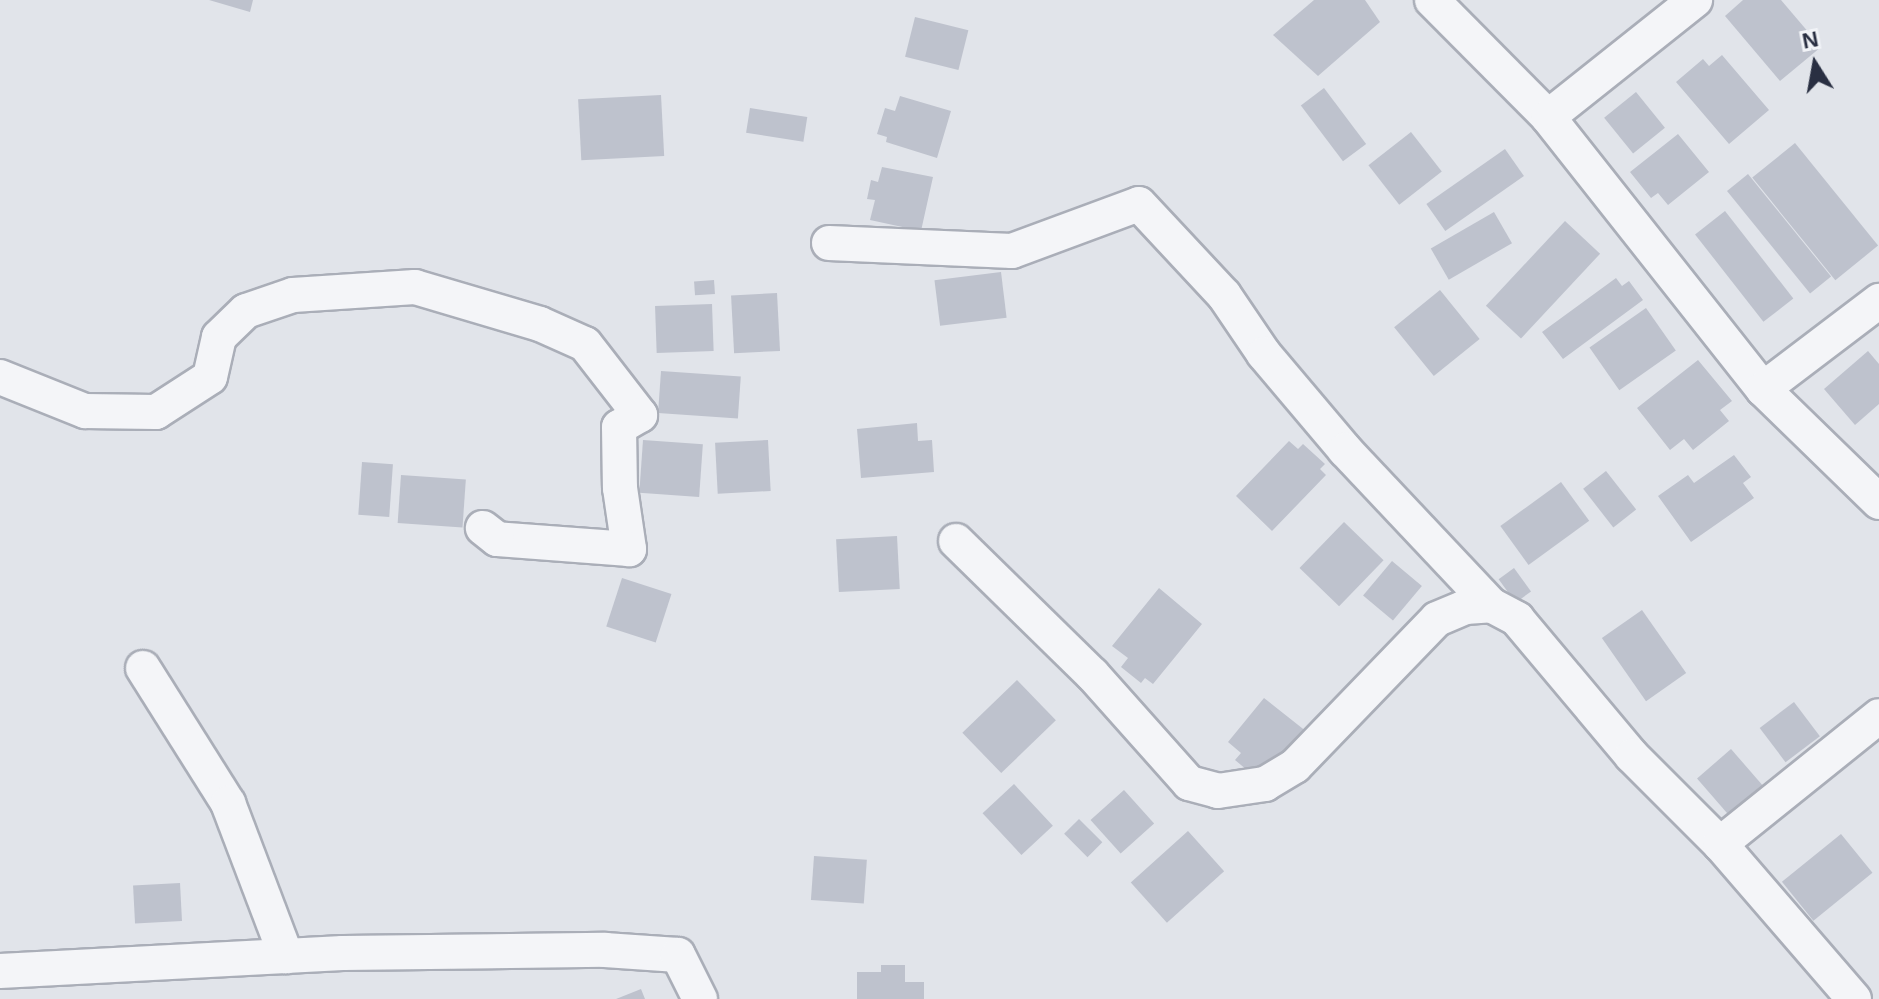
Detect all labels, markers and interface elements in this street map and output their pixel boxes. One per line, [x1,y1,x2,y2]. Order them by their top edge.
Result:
north arrow [1775,24,1855,104]
text: N [1800,26,1821,54]

